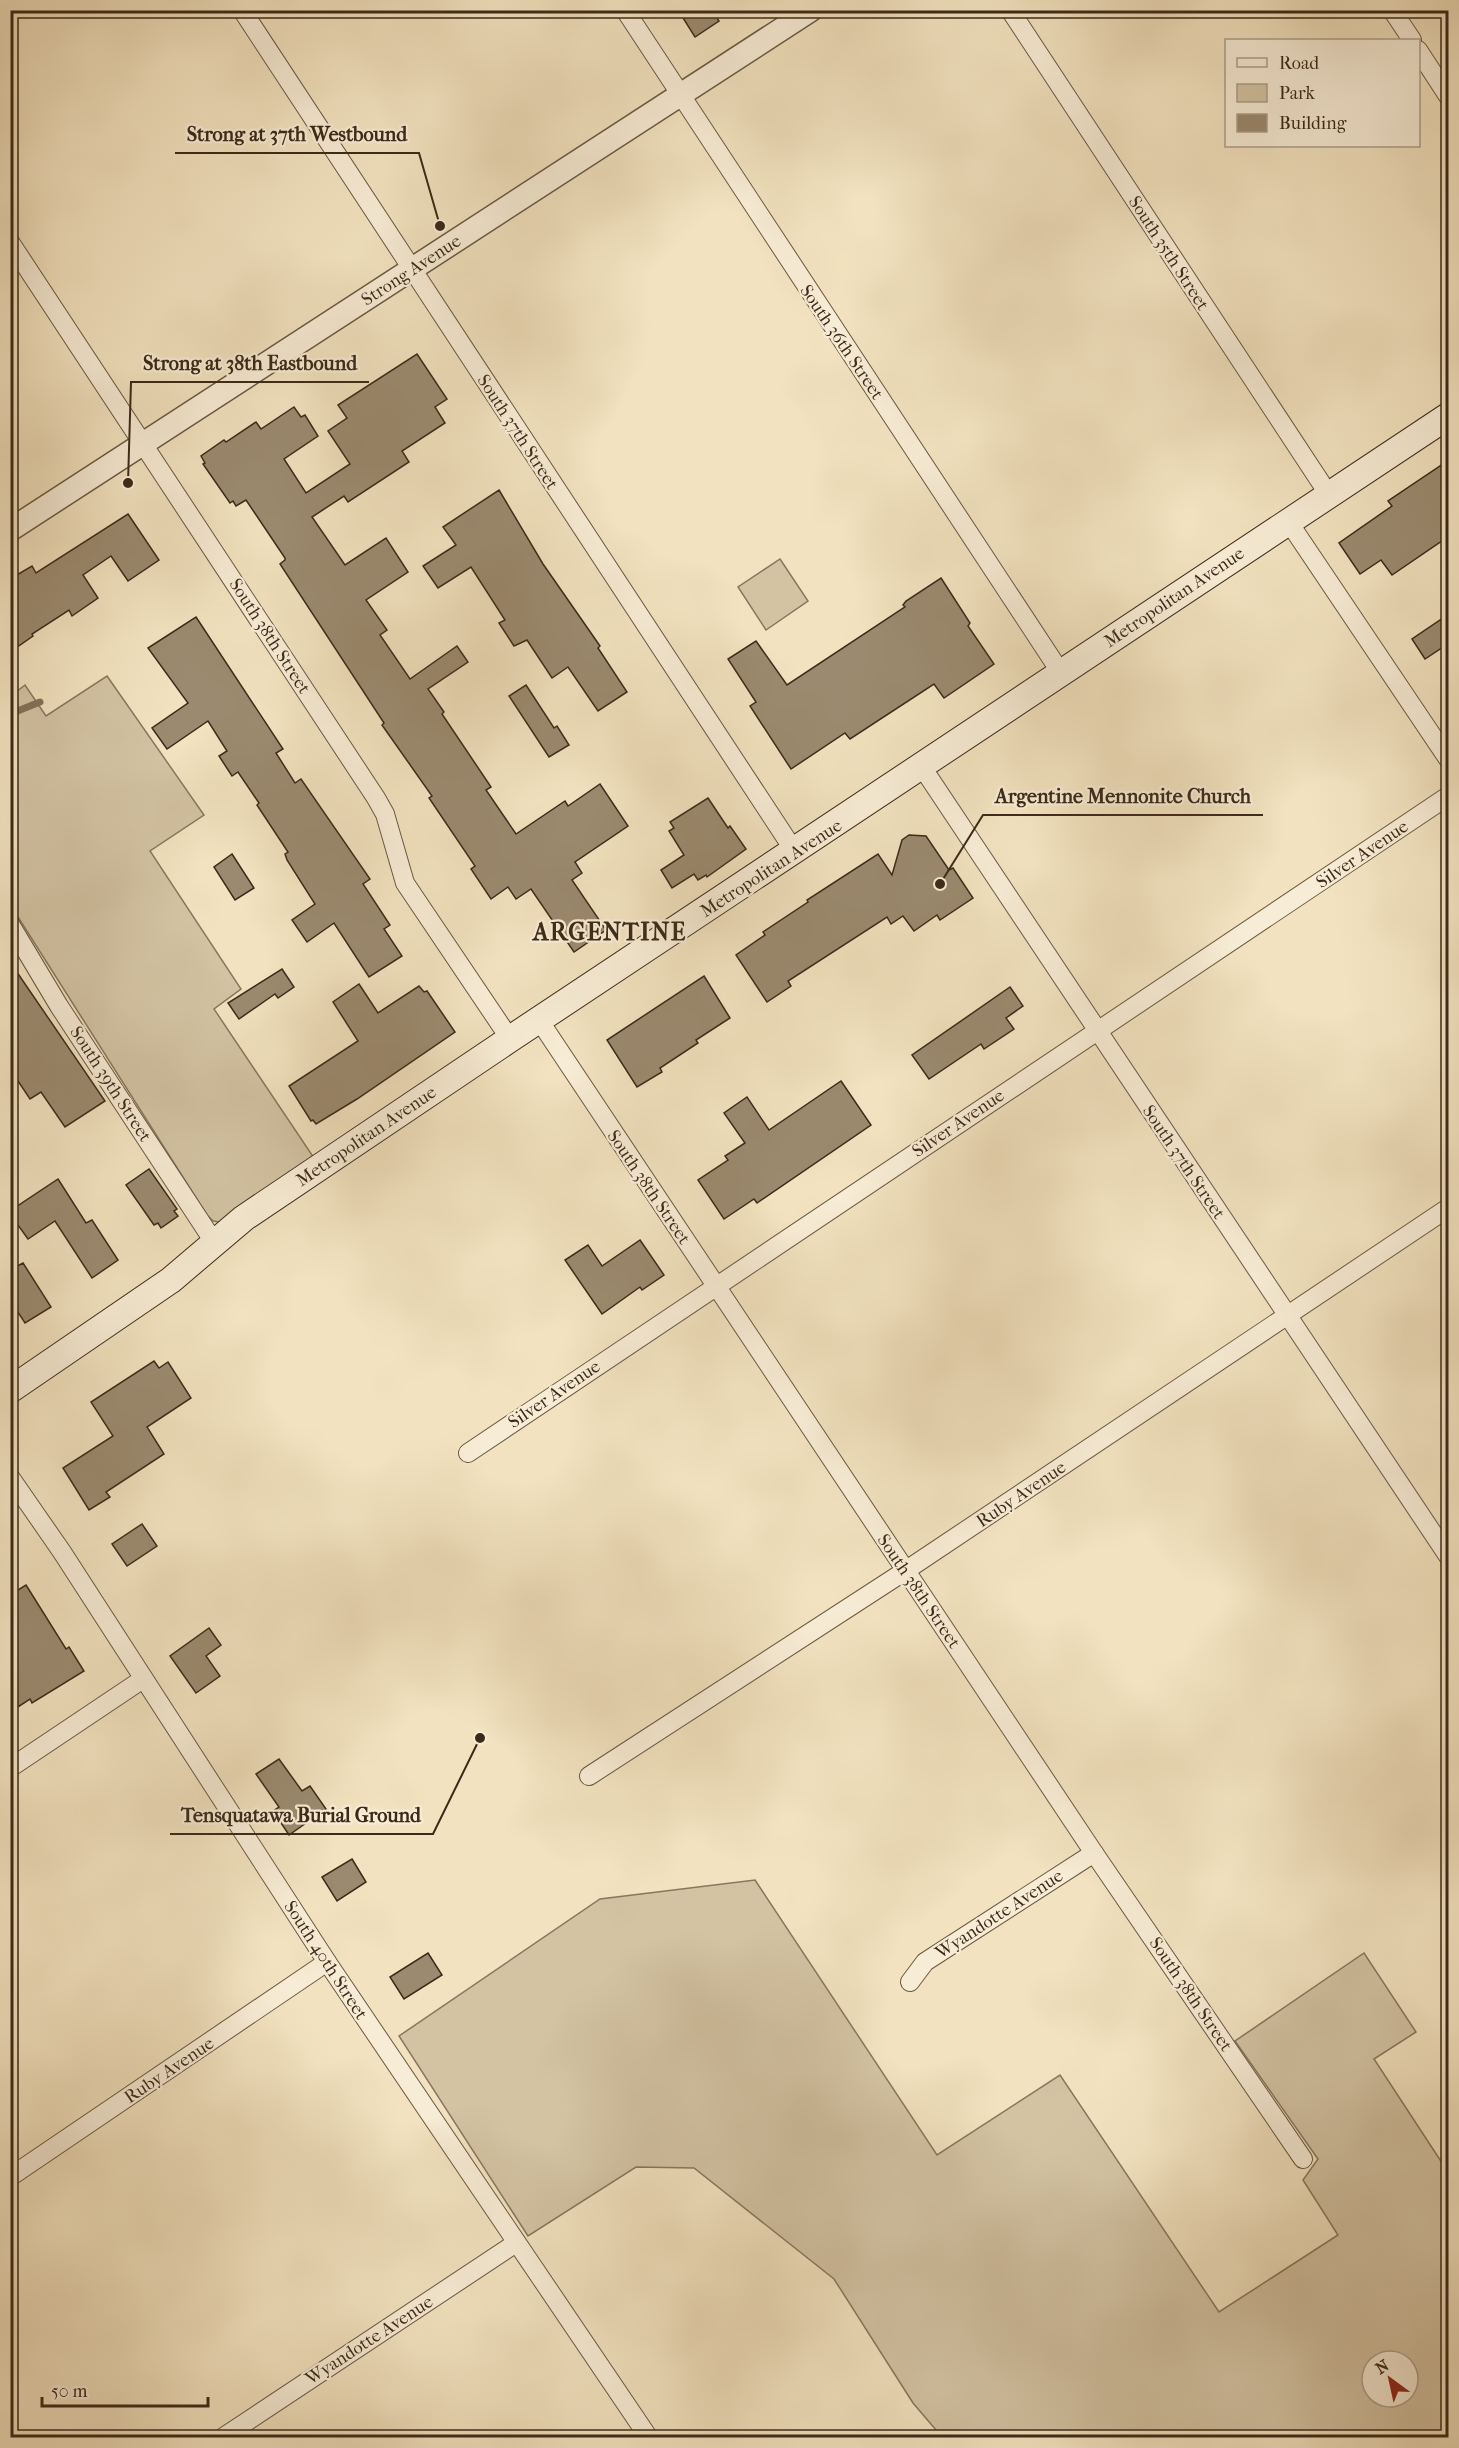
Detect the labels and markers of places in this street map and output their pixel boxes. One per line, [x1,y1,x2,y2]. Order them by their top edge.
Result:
callout: Strong at 37th Westbound [175,115,419,153]
callout: Strong at 38th Eastbound [131,344,369,382]
callout: Argentine Mennonite Church [983,777,1263,815]
callout: Tensquatawa Burial Ground [170,1796,433,1834]

